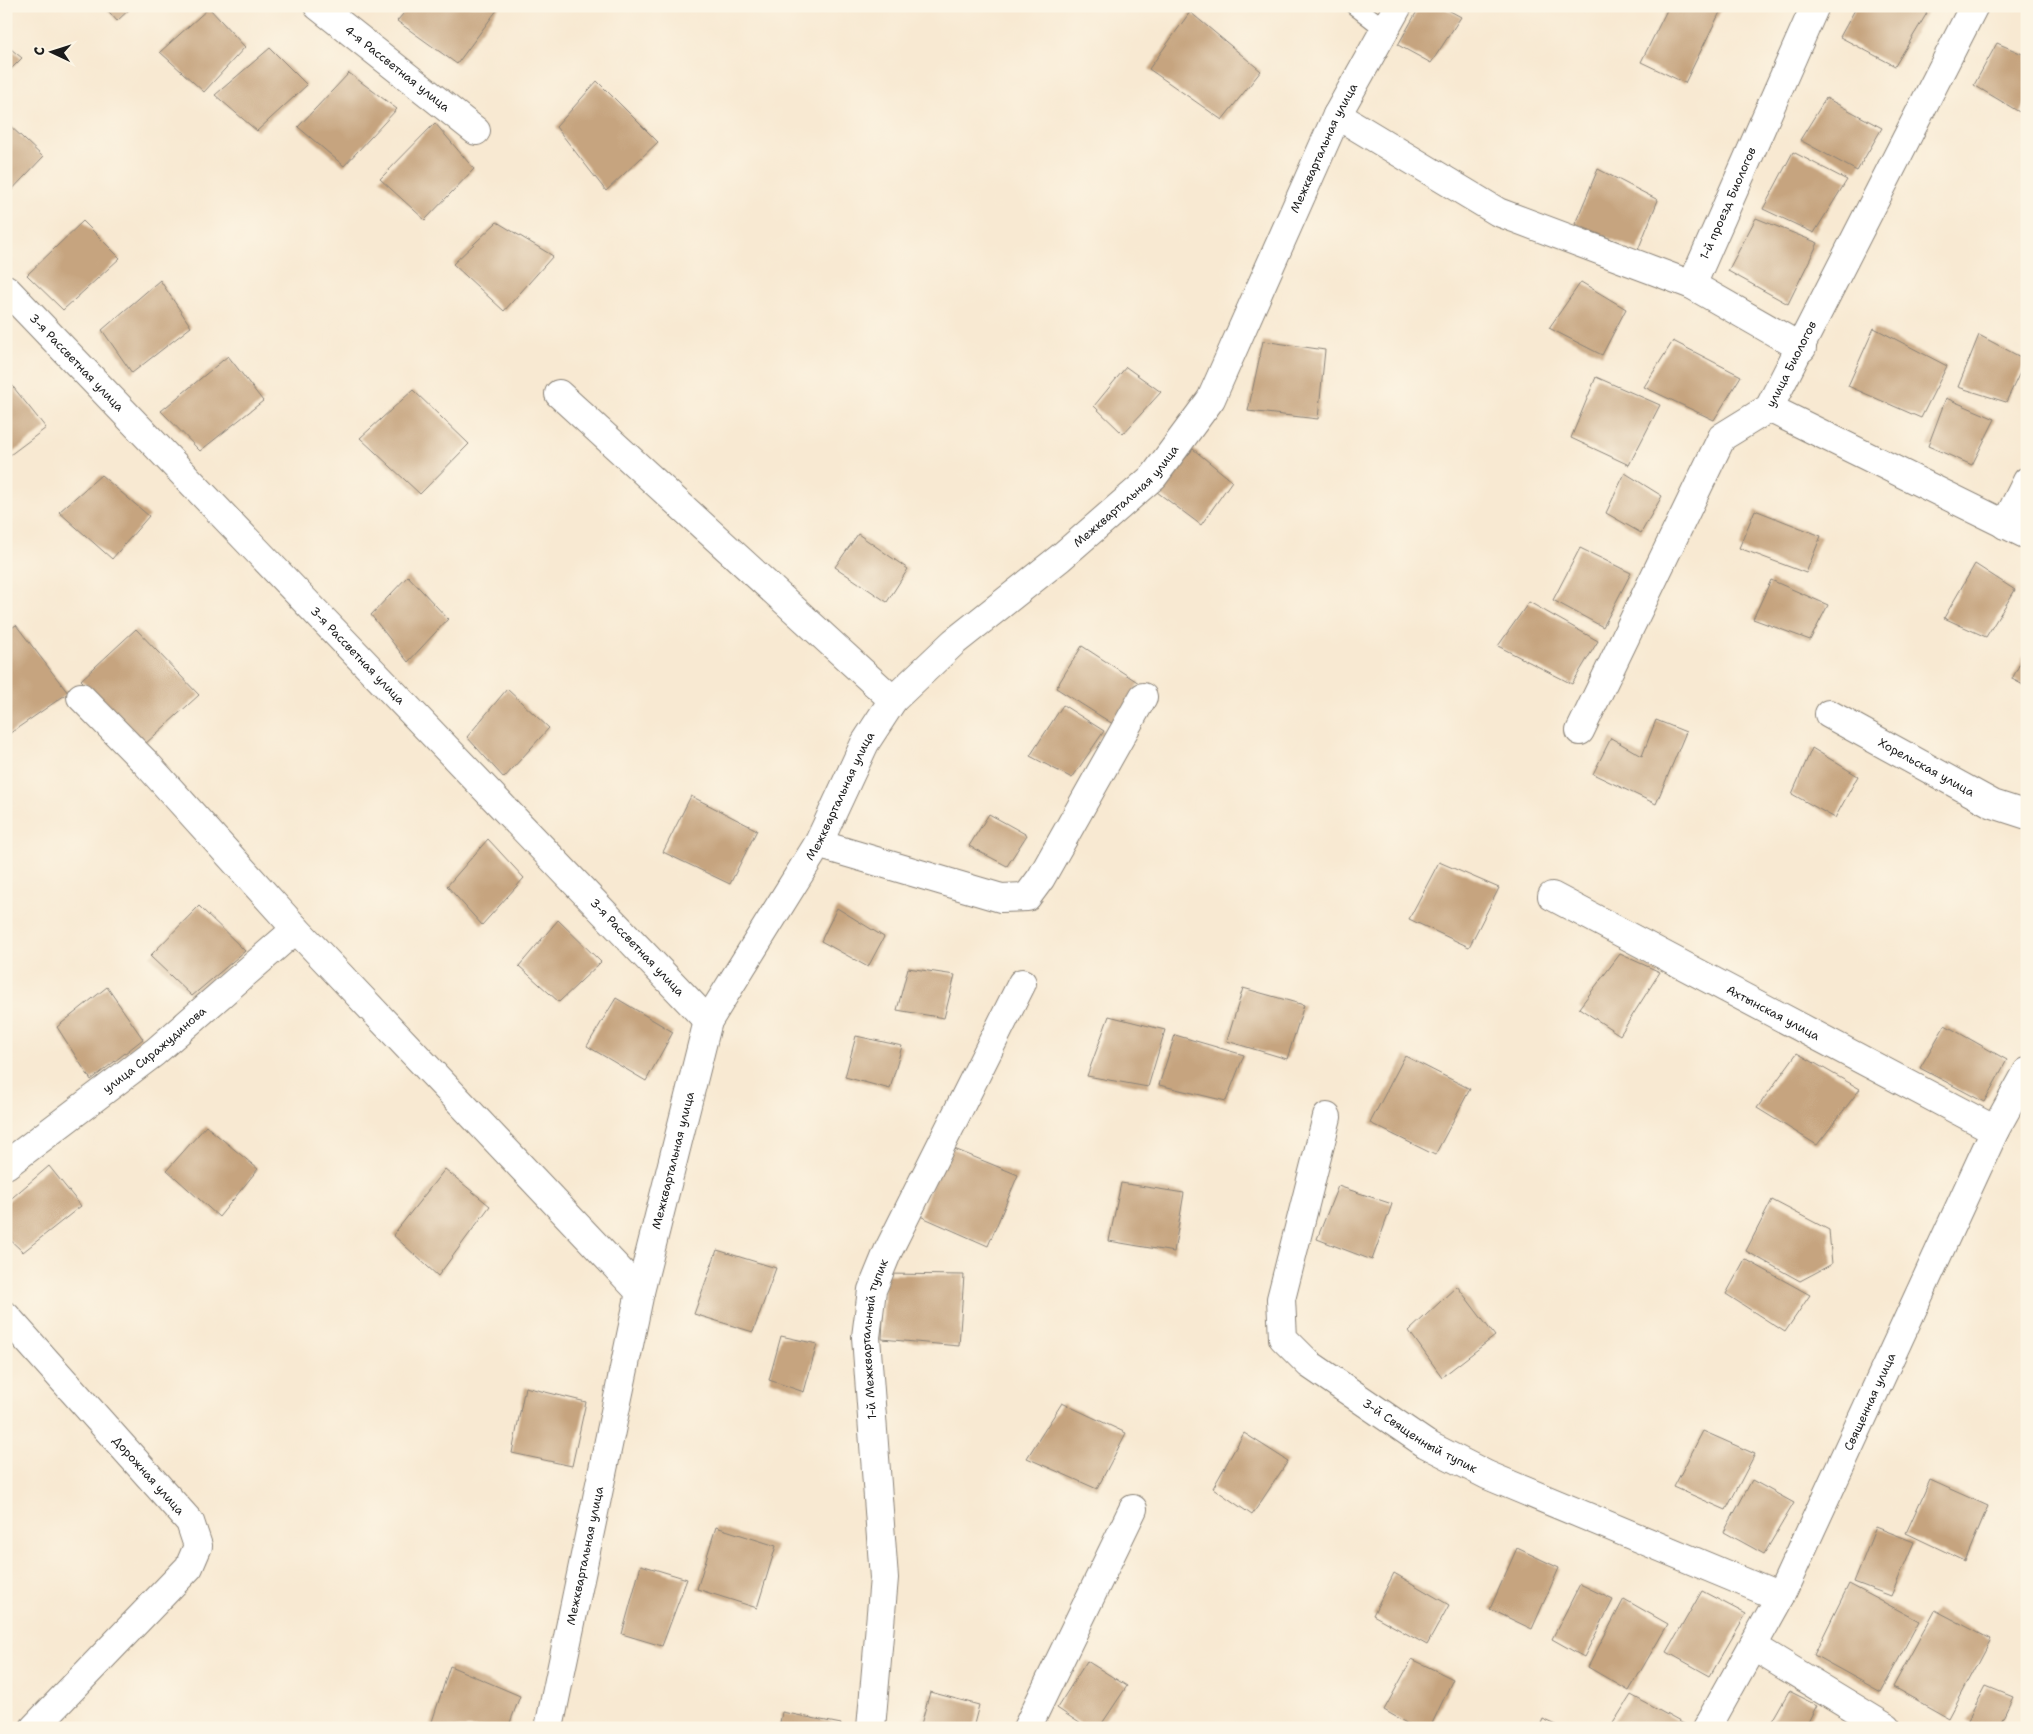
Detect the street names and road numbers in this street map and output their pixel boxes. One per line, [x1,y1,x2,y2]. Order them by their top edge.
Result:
street label: 4-я Рассветная улица [341,22,454,116]
street label: Межквартальная улица [1287,80,1361,215]
street label: 1-й проезд Биологов [1696,144,1760,262]
street label: 3-я Рассветная улица [26,310,128,415]
street label: улица Биологов [1763,318,1820,410]
street label: Межквартальная улица [1070,441,1183,551]
street label: 3-я Рассветная улица [307,603,409,708]
street label: Межквартальная улица [802,728,879,863]
street label: Хорельская улица [1875,735,1978,800]
street label: 3-я Рассветная улица [587,895,688,1000]
street label: Ахтынская улица [1724,982,1823,1044]
street label: улица Сиражудинова [100,1003,210,1097]
street label: Межквартальная улица [648,1089,698,1231]
street label: 1-й Межквартальный тупик [858,1256,892,1420]
street label: Священная улица [1840,1350,1900,1453]
street label: 3-й Священный тупик [1360,1395,1481,1477]
street label: Дорожная улица [109,1433,188,1519]
street label: Межквартальная улица [563,1484,607,1627]

